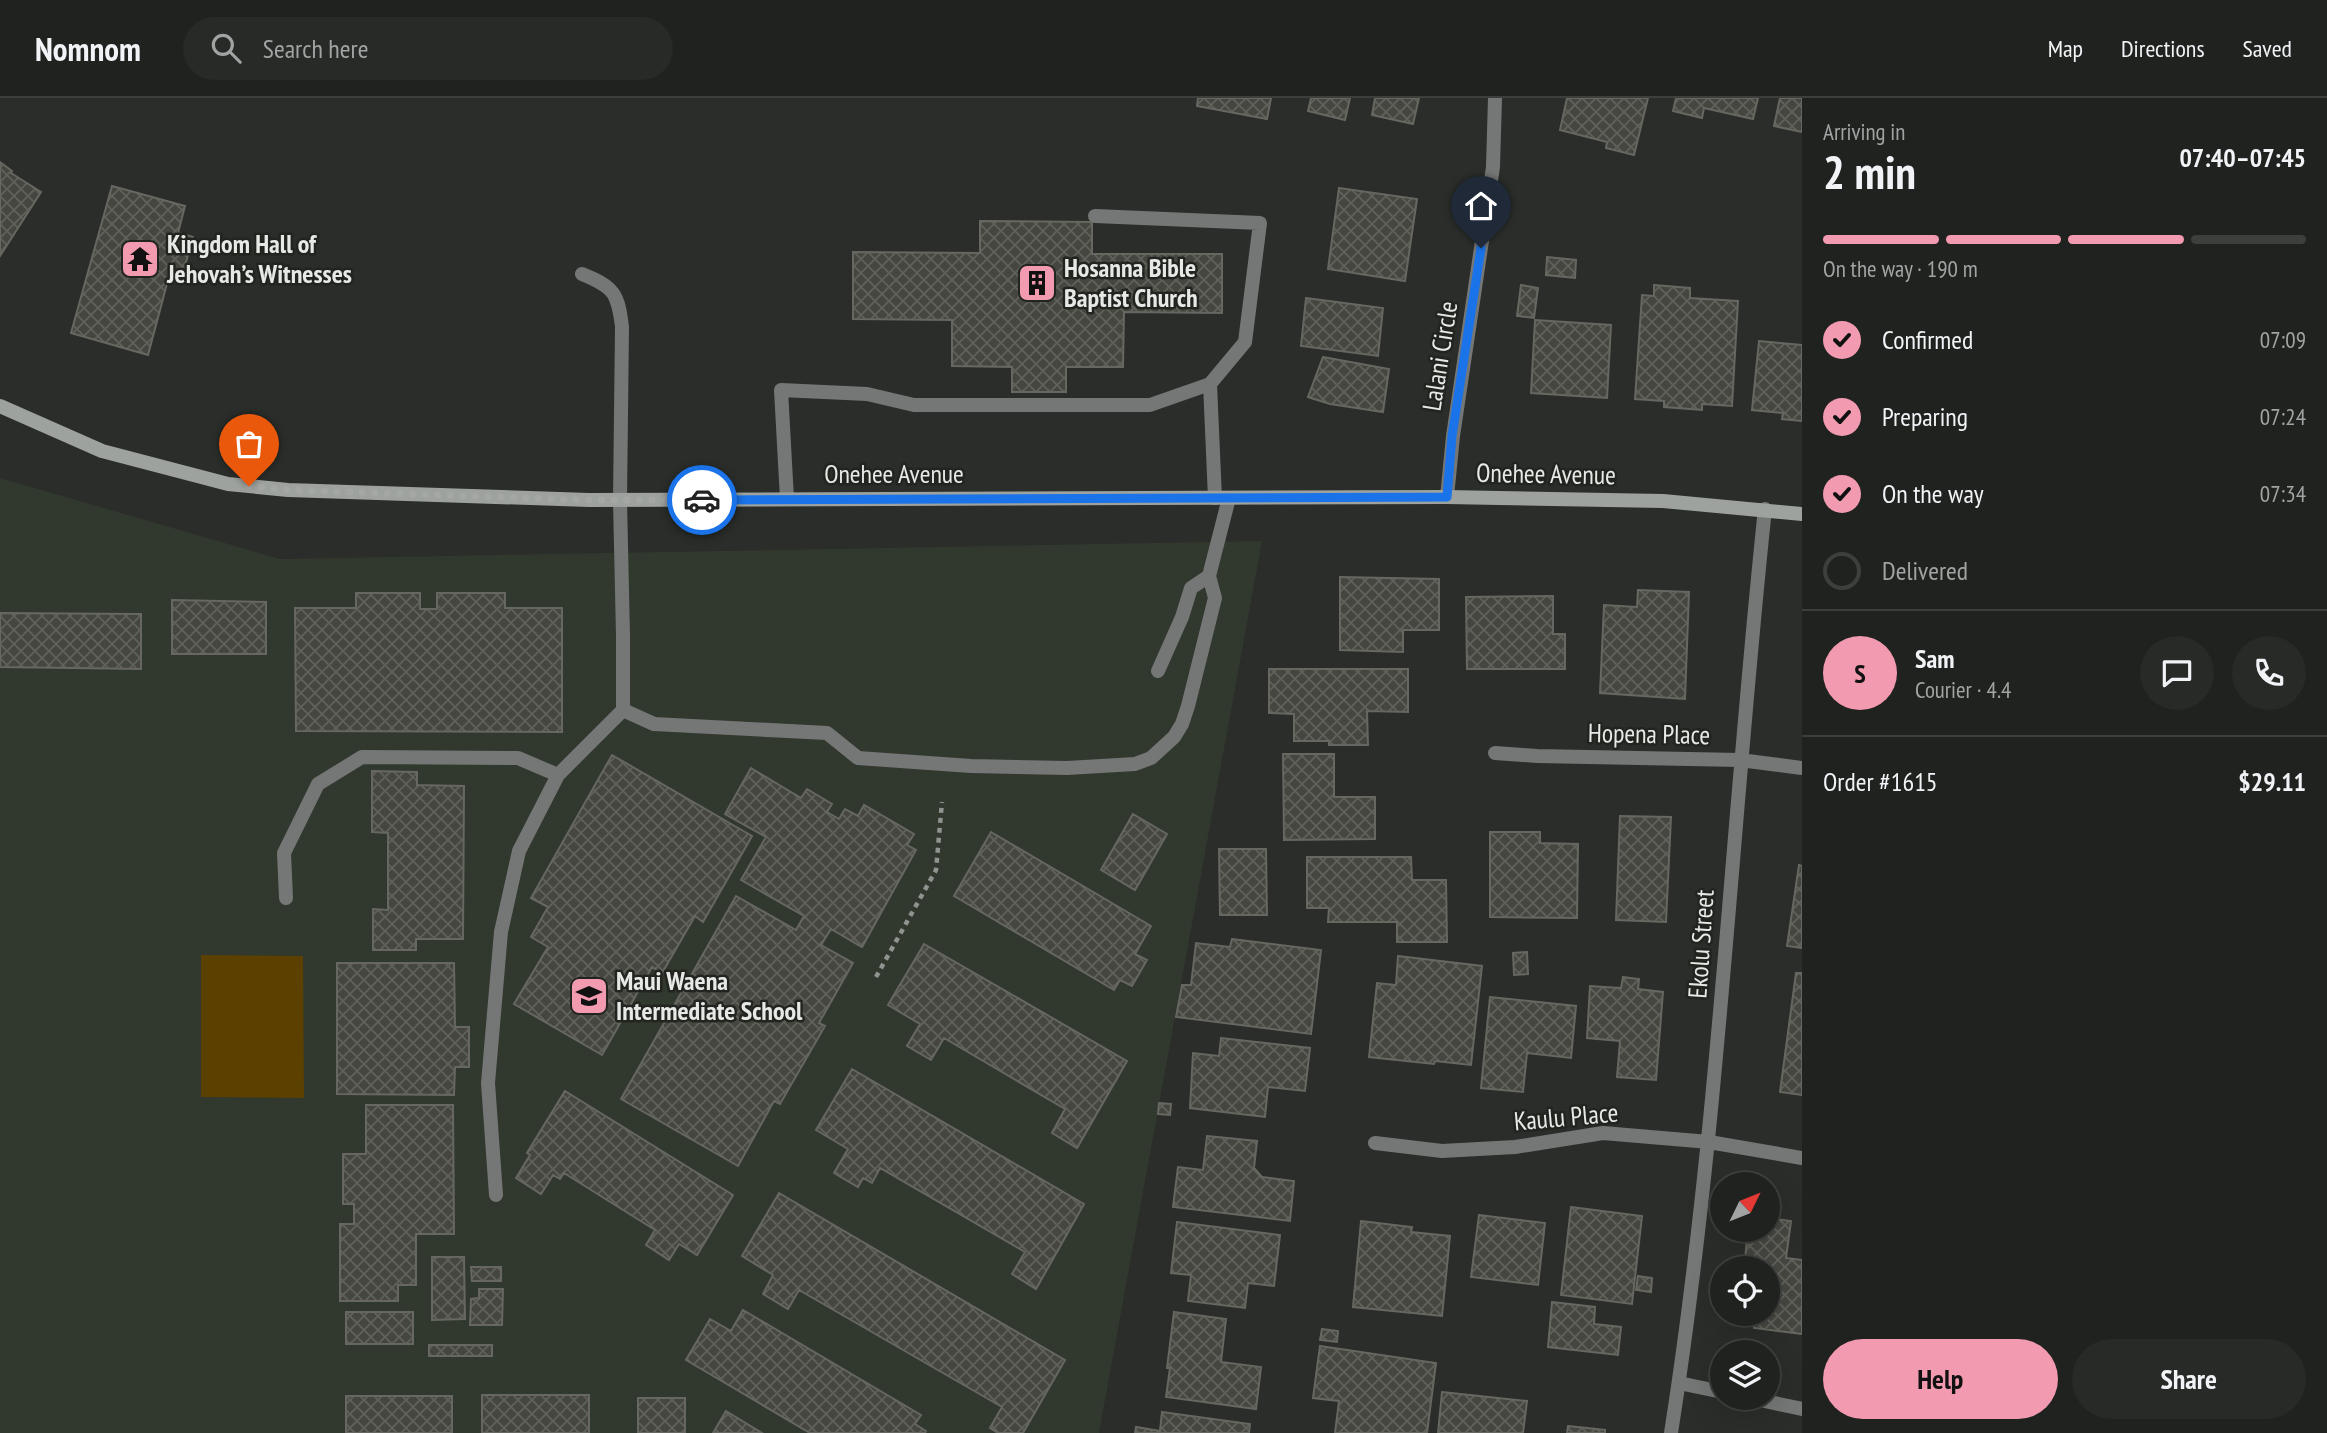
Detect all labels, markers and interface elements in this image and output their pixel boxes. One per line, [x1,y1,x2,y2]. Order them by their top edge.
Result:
search box [183,17,673,80]
text: Nomnom [35,27,141,70]
icon: search [207,29,245,67]
text: Search here [263,32,368,65]
text: Map [2048,33,2083,64]
text: Directions [2121,33,2205,64]
text: Saved [2243,33,2292,64]
text: Arriving in [1823,117,1905,146]
text: 07:40–07:45 [2179,141,2306,174]
text: 2 min [1823,142,1916,202]
pin [1451,176,1511,248]
icon: home [1462,187,1500,225]
place label: Kingdom Hall of Jehovah’s Witnesses [166,227,352,290]
temple icon: Kingdom Hall of Jehovah’s Witnesses [119,238,161,280]
place label: Hosanna Bible Baptist Church [1064,251,1198,314]
text: On the way · 190 m [1823,254,1978,283]
building icon: Hosanna Bible Baptist Church [1016,262,1058,304]
street label: Lalani Circle [1415,299,1464,413]
icon: check [1823,321,1861,359]
text: Confirmed [1882,323,1973,356]
text: 07:09 [2260,325,2306,354]
icon: check [1823,398,1861,436]
text: Preparing [1882,400,1968,433]
text: 07:24 [2260,402,2306,431]
pin [219,414,279,486]
icon: bag [230,425,268,463]
street label: Onehee Avenue [1476,456,1616,491]
street label: Onehee Avenue [824,457,964,490]
courier [667,465,737,535]
icon: check [1823,475,1861,513]
text: On the way [1882,477,1984,510]
text: 07:34 [2260,479,2306,508]
icon: car [683,481,721,519]
text: Delivered [1882,554,1968,587]
button: chat [2140,636,2214,710]
button: phone [2232,636,2306,710]
text: Sam [1915,642,1954,675]
text: S [1854,657,1866,690]
text: Courier · 4.4 [1915,675,2011,704]
street label: Hopena Place [1588,716,1710,751]
text: Order #1615 [1823,765,1938,798]
text: $29.11 [2238,765,2306,798]
street label: Ekolu Street [1680,889,1721,999]
place label: Maui Waena Intermediate School [616,964,803,1027]
school or university icon: Maui Waena Intermediate School [568,975,610,1017]
street label: Kaulu Place [1512,1096,1619,1137]
north arrow [1710,1172,1780,1242]
map controls [1710,1172,1780,1410]
button: locate [1710,1256,1780,1326]
button: Help [1823,1339,2058,1419]
button: Share [2072,1339,2306,1419]
button: layers [1710,1340,1780,1410]

